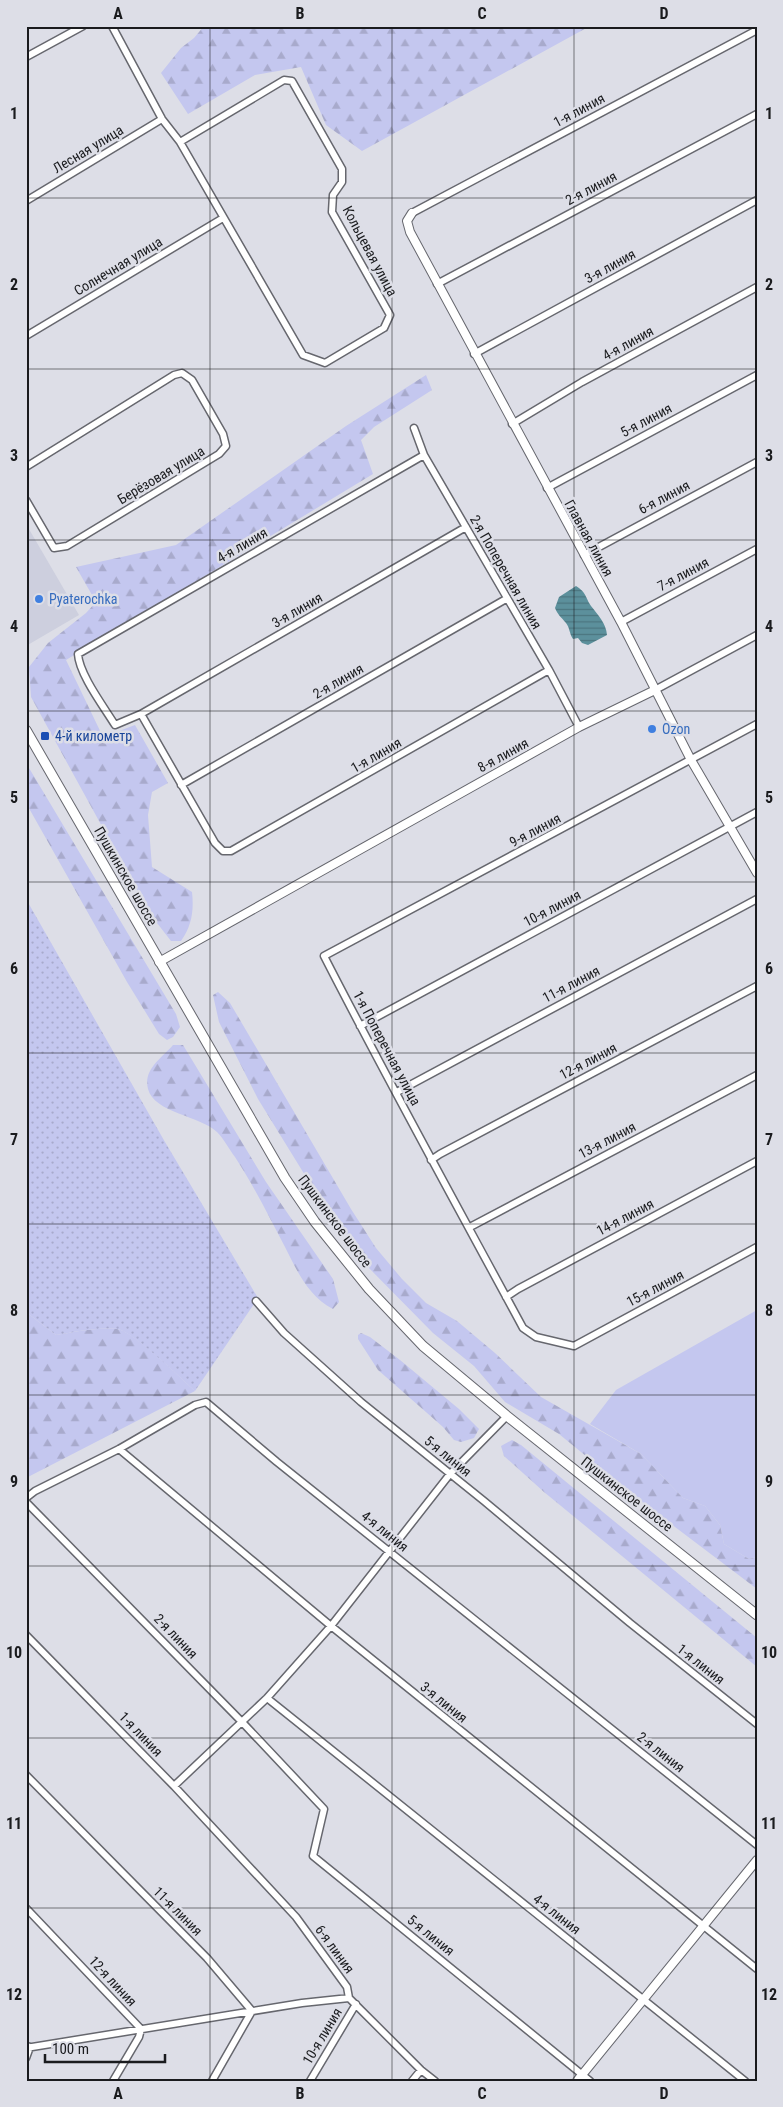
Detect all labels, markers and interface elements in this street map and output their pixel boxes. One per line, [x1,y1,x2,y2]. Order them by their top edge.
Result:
text: A [113,4,123,23]
text: B [296,4,305,23]
text: C [477,4,487,23]
text: D [659,4,669,23]
street label: 1-я линия [551,90,607,130]
text: 1 [10,104,18,123]
text: 1 [765,104,773,123]
street label: Лесная улица [50,122,126,176]
street label: 2-я линия [563,168,619,208]
street label: Кольцевая улица [339,203,401,299]
street label: Солнечная улица [71,233,165,299]
street label: 3-я линия [582,246,638,286]
text: 2 [10,275,18,294]
text: 2 [765,275,773,294]
street label: 4-я линия [600,323,656,363]
street label: 5-я линия [618,400,674,440]
street label: Берёзовая улица [115,443,207,507]
text: 3 [10,446,18,465]
text: 3 [765,446,773,465]
street label: 6-я линия [636,477,692,517]
street label: Главная линия [561,497,617,579]
street label: 2-я Поперечная линия [467,512,545,632]
street label: 4-я линия [214,524,270,566]
street label: 7-я линия [655,554,711,594]
street label: 3-я линия [269,589,325,631]
place label: Pyaterochka [49,591,117,607]
marker: Pyaterochka [33,593,45,605]
text: 4 [10,617,18,636]
text: 4 [765,617,773,636]
street label: 2-я линия [310,660,366,702]
place label: Ozon [662,721,690,737]
marker: Ozon [646,723,658,735]
place label: 4-й километр [55,728,132,744]
marker: 4-й километр [39,730,51,742]
street label: 1-я линия [348,734,404,776]
street label: 8-я линия [475,735,531,775]
text: 5 [10,788,18,807]
text: 5 [765,788,773,807]
street label: 9-я линия [507,810,563,850]
street label: Пушкинское шоссе [91,824,161,929]
street label: 10-я линия [521,886,583,930]
text: 6 [10,959,18,978]
text: 6 [765,959,773,978]
street label: 11-я линия [540,962,602,1006]
street label: 1-я Поперечная улица [350,988,424,1108]
street label: 12-я линия [557,1039,619,1083]
street label: 13-я линия [576,1118,638,1162]
text: 7 [10,1130,18,1149]
text: 7 [765,1130,773,1149]
street label: Пушкинское шоссе [295,1172,375,1271]
street label: 14-я линия [594,1195,656,1239]
street label: 15-я линия [624,1266,686,1310]
text: 8 [10,1301,18,1320]
text: 8 [765,1301,773,1320]
street label: 5-я линия [421,1432,475,1480]
street label: Пушкинское шоссе [578,1453,676,1535]
text: 9 [10,1472,18,1491]
text: 9 [765,1472,773,1491]
street label: 4-я линия [358,1507,412,1555]
street label: 2-я линия [151,1610,201,1662]
street label: 1-я линия [674,1641,728,1687]
text: 10 [6,1643,22,1662]
text: 10 [761,1643,777,1662]
street label: 3-я линия [417,1678,471,1726]
street label: 1-я линия [116,1708,166,1760]
street label: 2-я линия [634,1729,688,1775]
text: 11 [6,1814,22,1833]
text: 11 [761,1814,777,1833]
street label: 11-я линия [150,1883,206,1939]
street label: 4-я линия [530,1891,584,1937]
street label: 5-я линия [404,1911,458,1959]
street label: 6-я линия [312,1922,358,1976]
street label: 12-я линия [86,1953,140,2009]
text: 12 [6,1985,22,2004]
text: 12 [761,1985,777,2004]
street label: 10-я линия [299,2005,345,2067]
scale bar [45,2032,165,2064]
text: 100 m [52,2040,89,2058]
text: A [113,2084,123,2103]
text: B [296,2084,305,2103]
text: C [477,2084,487,2103]
text: D [659,2084,669,2103]

